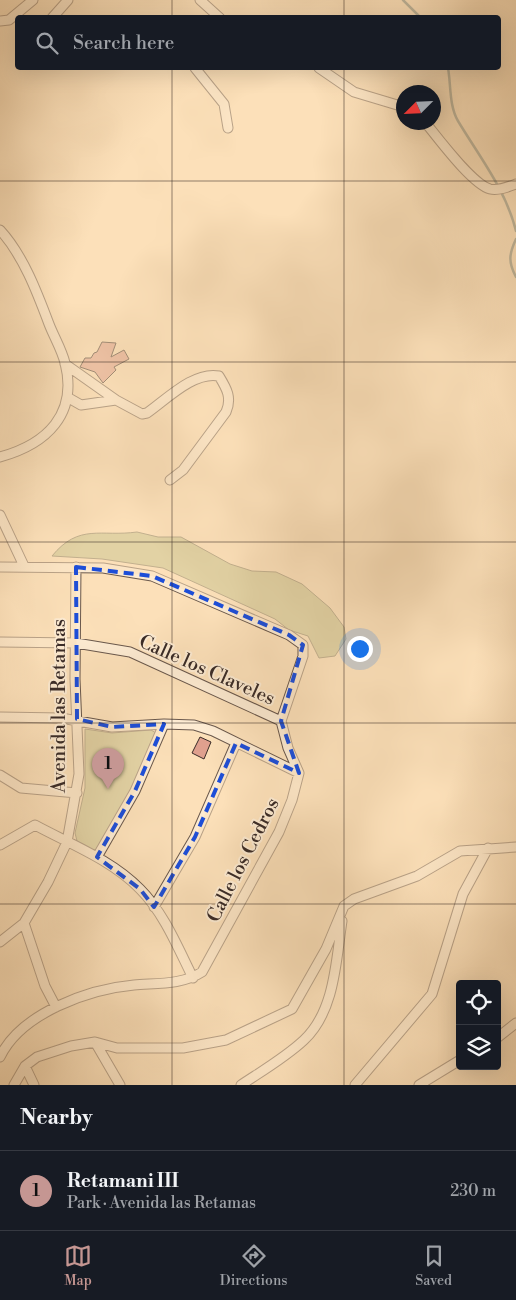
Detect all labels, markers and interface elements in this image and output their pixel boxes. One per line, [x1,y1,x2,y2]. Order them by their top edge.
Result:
search box [15,15,501,70]
icon: search [33,29,61,57]
text: Search here [73,31,174,55]
north arrow [396,85,441,130]
street label: Avenida las Retamas [47,619,71,794]
street label: Calle los Claveles [135,629,279,711]
your location [347,636,373,662]
pin: 1 [92,748,124,789]
street label: Calle los Cedros [201,794,285,926]
map controls [456,980,501,1070]
button: locate [456,980,501,1025]
button: layers [456,1025,501,1070]
text: Nearby [20,1105,93,1131]
text: Retamani III [67,1169,179,1193]
text: 1 [32,1181,40,1201]
text: 230 m [450,1181,496,1201]
text: Park · Avenida las Retamas [67,1193,256,1213]
tab: Map [64,1242,92,1290]
tab: Directions [220,1242,287,1290]
tab: Saved [415,1242,452,1290]

